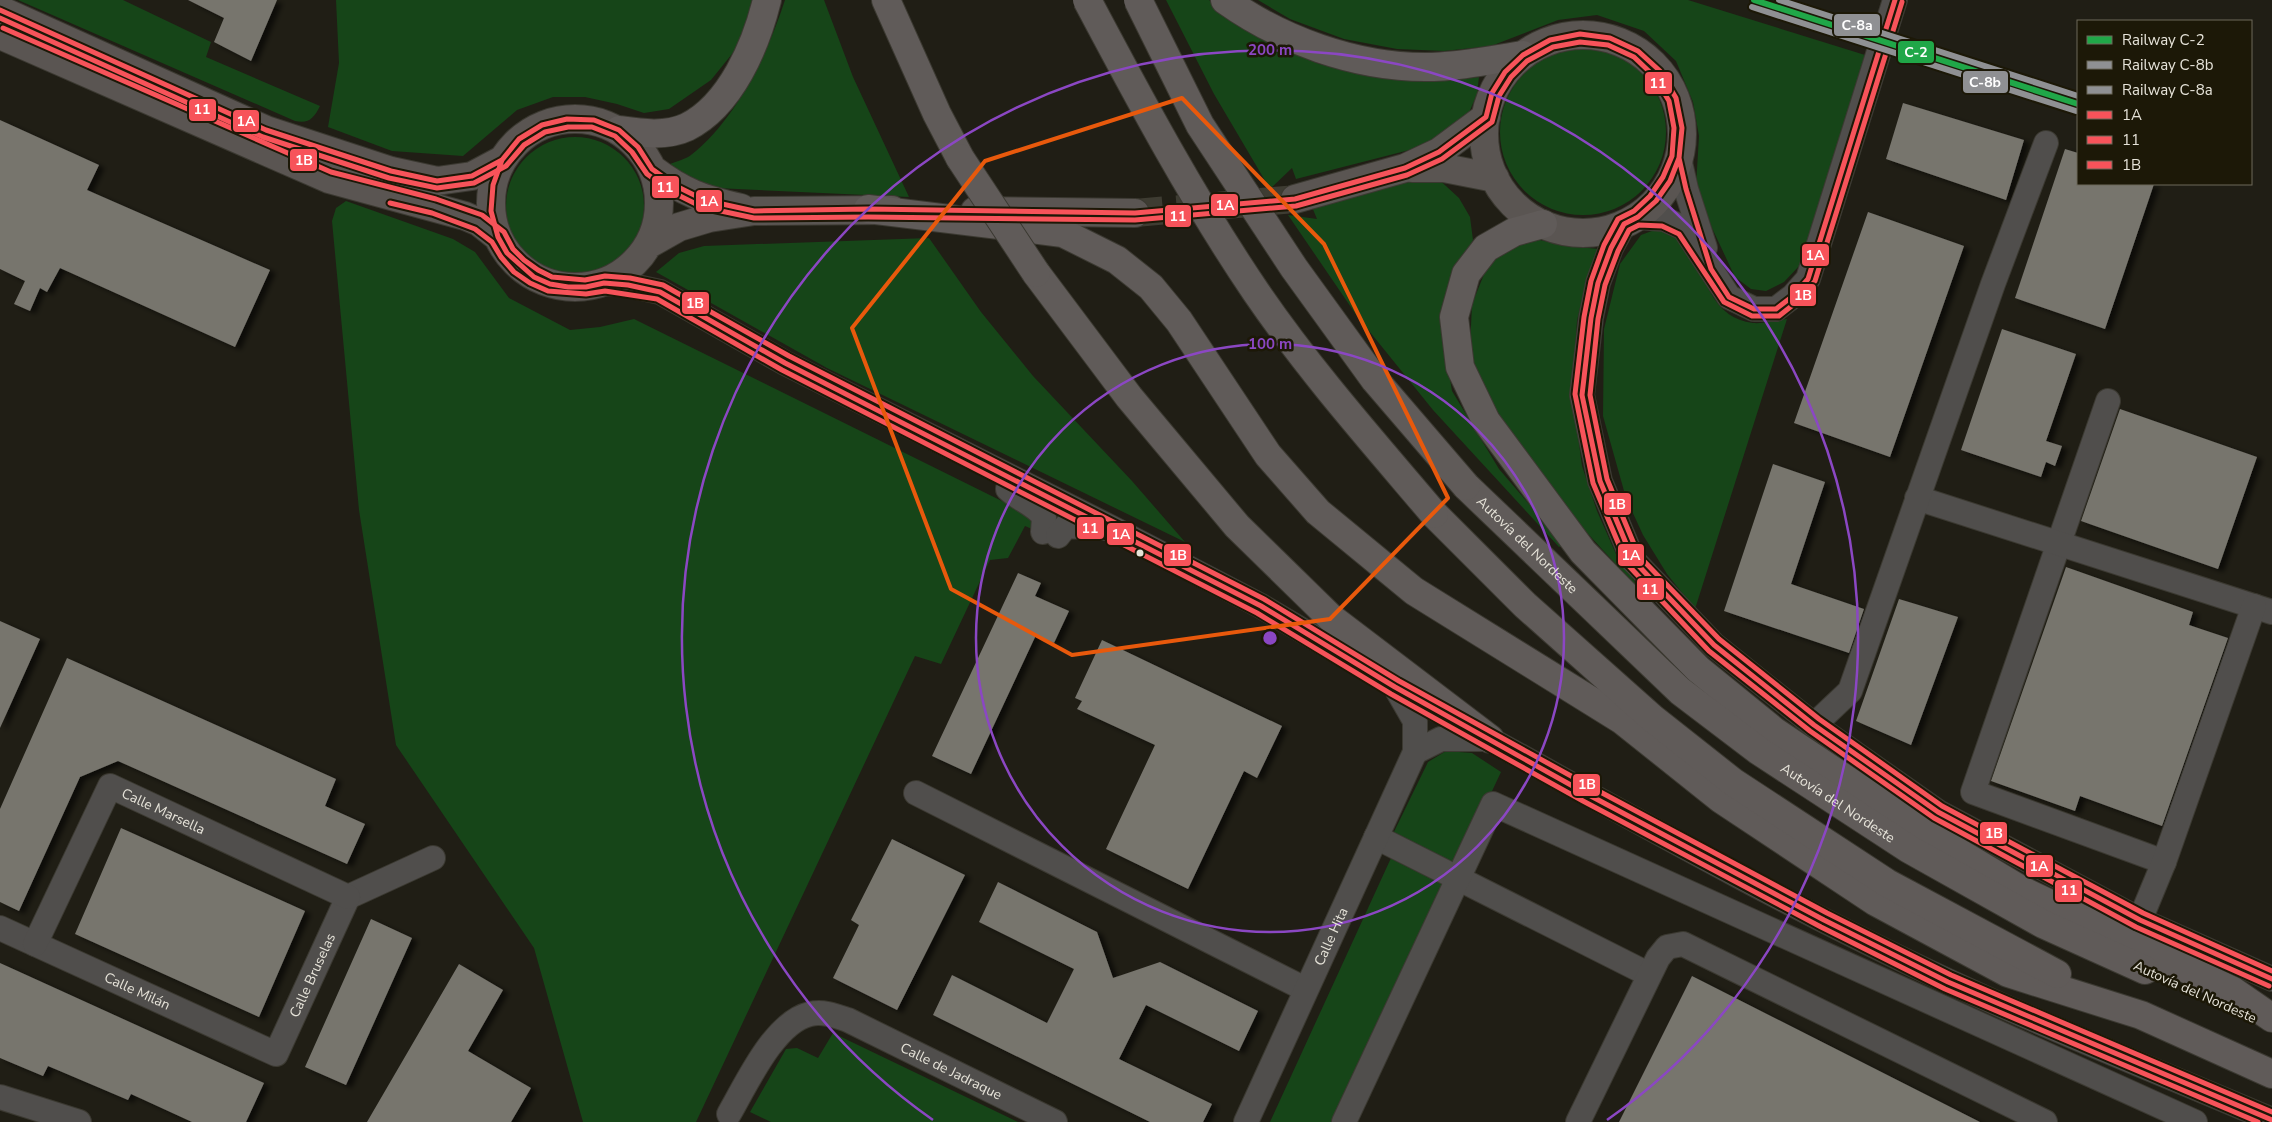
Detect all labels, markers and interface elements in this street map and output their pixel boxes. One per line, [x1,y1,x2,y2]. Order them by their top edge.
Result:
line badge: C-8a [1833,13,1881,37]
text: C-8a [1841,16,1873,35]
legend [2077,20,2252,185]
text: Railway C-2 [2122,30,2205,50]
text: 200 m [1248,40,1292,60]
line badge: C-2 [1897,40,1935,64]
text: C-2 [1904,43,1928,62]
text: Railway C-8b [2122,55,2214,75]
line badge: C-8b [1962,70,2009,94]
line badge: 11 [1644,71,1673,95]
text: C-8b [1969,73,2001,92]
text: 11 [1650,74,1666,93]
text: Railway C-8a [2122,80,2213,100]
line badge: 11 [188,98,217,122]
text: 11 [194,100,210,119]
text: 1A [2122,105,2142,125]
line badge: 1A [232,109,260,133]
text: 1A [237,112,256,131]
text: 11 [2122,130,2140,150]
line badge: 1B [289,148,318,172]
text: 1B [295,151,313,170]
text: 1B [2122,155,2141,175]
line badge: 11 [651,175,680,199]
text: 11 [657,178,673,197]
line badge: 1A [695,189,723,213]
text: 1A [700,192,719,211]
line badge: 1A [1210,193,1239,217]
text: 1A [1216,196,1235,215]
line badge: 11 [1164,204,1192,228]
text: 11 [1170,207,1186,226]
line badge: 1A [1801,243,1830,267]
text: 1A [1806,246,1825,265]
line badge: 1B [1789,283,1817,307]
text: 1B [1794,286,1812,305]
line badge: 1B [681,291,710,315]
text: 1B [686,294,704,313]
text: 100 m [1248,334,1292,354]
street label: Autovía del Nordeste [1473,492,1582,598]
line badge: 1B [1603,492,1632,516]
text: 1B [1608,495,1626,514]
line badge: 11 [1076,516,1105,540]
text: 11 [1082,519,1098,538]
line badge: 1A [1106,522,1135,546]
text: 1A [1112,525,1131,544]
line badge: 1B [1163,543,1192,567]
line badge: 1A [1617,543,1645,567]
text: 1B [1169,546,1187,565]
text: 1A [1622,546,1641,565]
unlabelled marker [1135,548,1145,558]
line badge: 11 [1636,577,1665,601]
text: 11 [1642,580,1658,599]
centre of rings [1261,629,1279,647]
street label: Autovía del Nordeste [1777,758,1899,847]
line badge: 1B [1572,773,1601,797]
text: 1B [1578,775,1596,794]
street label: Calle Marsella [119,783,208,839]
line badge: 1B [1979,821,2008,845]
text: 1B [1985,824,2003,843]
line badge: 1A [2025,854,2054,878]
text: 1A [2030,857,2049,876]
line badge: 11 [2054,879,2083,903]
text: 11 [2061,881,2077,900]
street label: Calle Hita [1309,904,1352,969]
street label: Calle Bruselas [285,930,340,1020]
street label: Autovía del Nordeste [2130,956,2260,1028]
street label: Calle Milán [101,967,173,1014]
street label: Calle de Jadraque [897,1038,1005,1104]

